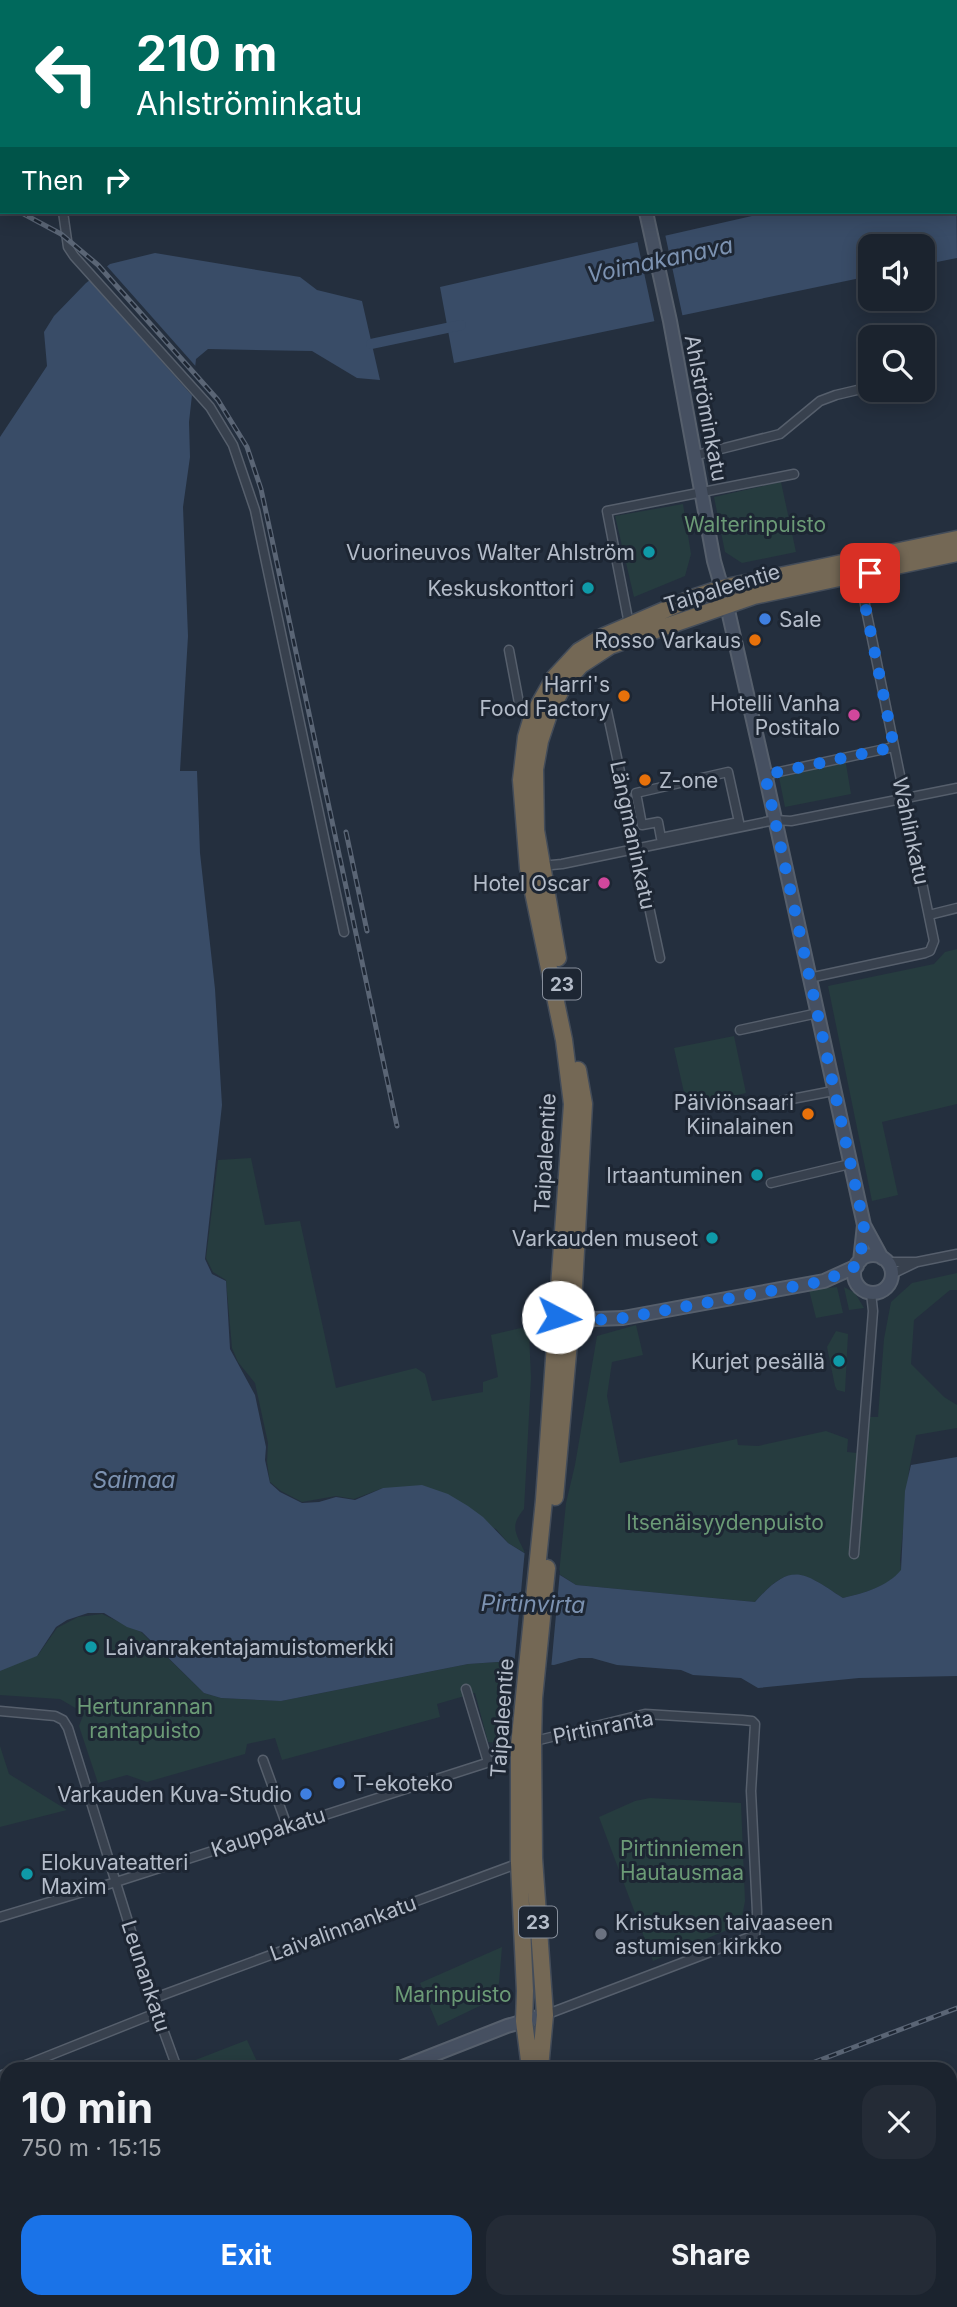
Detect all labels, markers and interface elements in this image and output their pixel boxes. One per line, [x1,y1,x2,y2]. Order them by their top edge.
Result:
text: 210 m [136,24,277,83]
icon: left [21,28,112,119]
text: Ahlströminkatu [136,84,362,123]
icon: right [98,161,136,199]
text: Then [21,165,84,196]
water label: Voimakanava [584,231,736,289]
map controls [858,234,935,402]
button: sound [858,234,935,311]
button: search [858,325,935,402]
street label: Ahlströminkatu [680,333,732,483]
park label: Walterinpuisto [684,512,826,537]
place label: Vuorineuvos Walter Ahlström [346,540,635,565]
pin [840,543,900,603]
marker: Vuorineuvos Walter Ahlström [641,544,657,560]
icon: arrive [851,554,889,592]
street label: Taipaleentie [661,559,783,617]
place label: Keskuskonttori [427,576,574,601]
marker: Keskuskonttori [580,580,596,596]
place label: Sale [779,607,822,632]
marker: Sale [757,611,773,627]
place label: Rosso Varkaus [594,628,741,653]
marker: Rosso Varkaus [747,632,763,648]
place label: Harri's Food Factory [480,672,610,721]
marker: Harri's Food Factory [616,688,632,704]
place label: Hotelli Vanha Postitalo [710,691,840,740]
marker: Hotelli Vanha Postitalo [846,707,862,723]
street label: Längmaninkatu [605,758,661,912]
place label: Z-one [659,768,718,793]
marker: Z-one [637,772,653,788]
street label: Wahlinkatu [887,775,935,887]
place label: Hotel Oscar [473,871,590,896]
marker: Hotel Oscar [596,875,612,891]
road number: 23 [543,968,581,1000]
place label: Päiviönsaari Kiinalainen [674,1090,794,1139]
street label: Taipaleentie [529,1092,561,1214]
marker: Päiviönsaari Kiinalainen [800,1106,816,1122]
place label: Irtaantuminen [606,1163,743,1188]
marker: Irtaantuminen [749,1167,765,1183]
place label: Varkauden museot [512,1226,698,1251]
marker: Varkauden museot [704,1230,720,1246]
position arrow [521,1280,595,1354]
place label: Kurjet pesällä [691,1349,825,1374]
marker: Kurjet pesällä [831,1353,847,1369]
water label: Saimaa [93,1466,175,1494]
park label: Itsenäisyydenpuisto [626,1510,824,1535]
water label: Pirtinvirta [480,1589,586,1619]
place label: Laivanrakentajamuistomerkki [105,1635,394,1660]
marker: Laivanrakentajamuistomerkki [83,1639,99,1655]
street label: Taipaleentie [485,1657,519,1779]
park label: Hertunrannan rantapuisto [77,1694,213,1743]
street label: Pirtinranta [551,1705,655,1749]
place label: T-ekoteko [353,1771,453,1796]
marker: T-ekoteko [331,1775,347,1791]
place label: Varkauden Kuva-Studio [57,1782,292,1807]
marker: Varkauden Kuva-Studio [298,1786,314,1802]
street label: Kauppakatu [208,1802,328,1862]
park label: Pirtinniemen Hautausmaa [620,1836,744,1885]
place label: Elokuvateatteri Maxim [41,1850,188,1899]
marker: Elokuvateatteri Maxim [19,1866,35,1882]
street label: Laivalinnankatu [266,1890,420,1966]
road number: 23 [519,1906,557,1938]
place label: Kristuksen taivaaseen astumisen kirkko [615,1910,833,1959]
street label: Leunankatu [116,1917,176,2035]
marker: Kristuksen taivaaseen astumisen kirkko [593,1926,609,1942]
park label: Marinpuisto [394,1982,512,2007]
text: 10 min [21,2082,153,2133]
button: close [862,2085,936,2159]
text: 750 m · 15:15 [21,2134,162,2162]
button: Exit [21,2215,472,2295]
button: Share [486,2215,936,2295]

